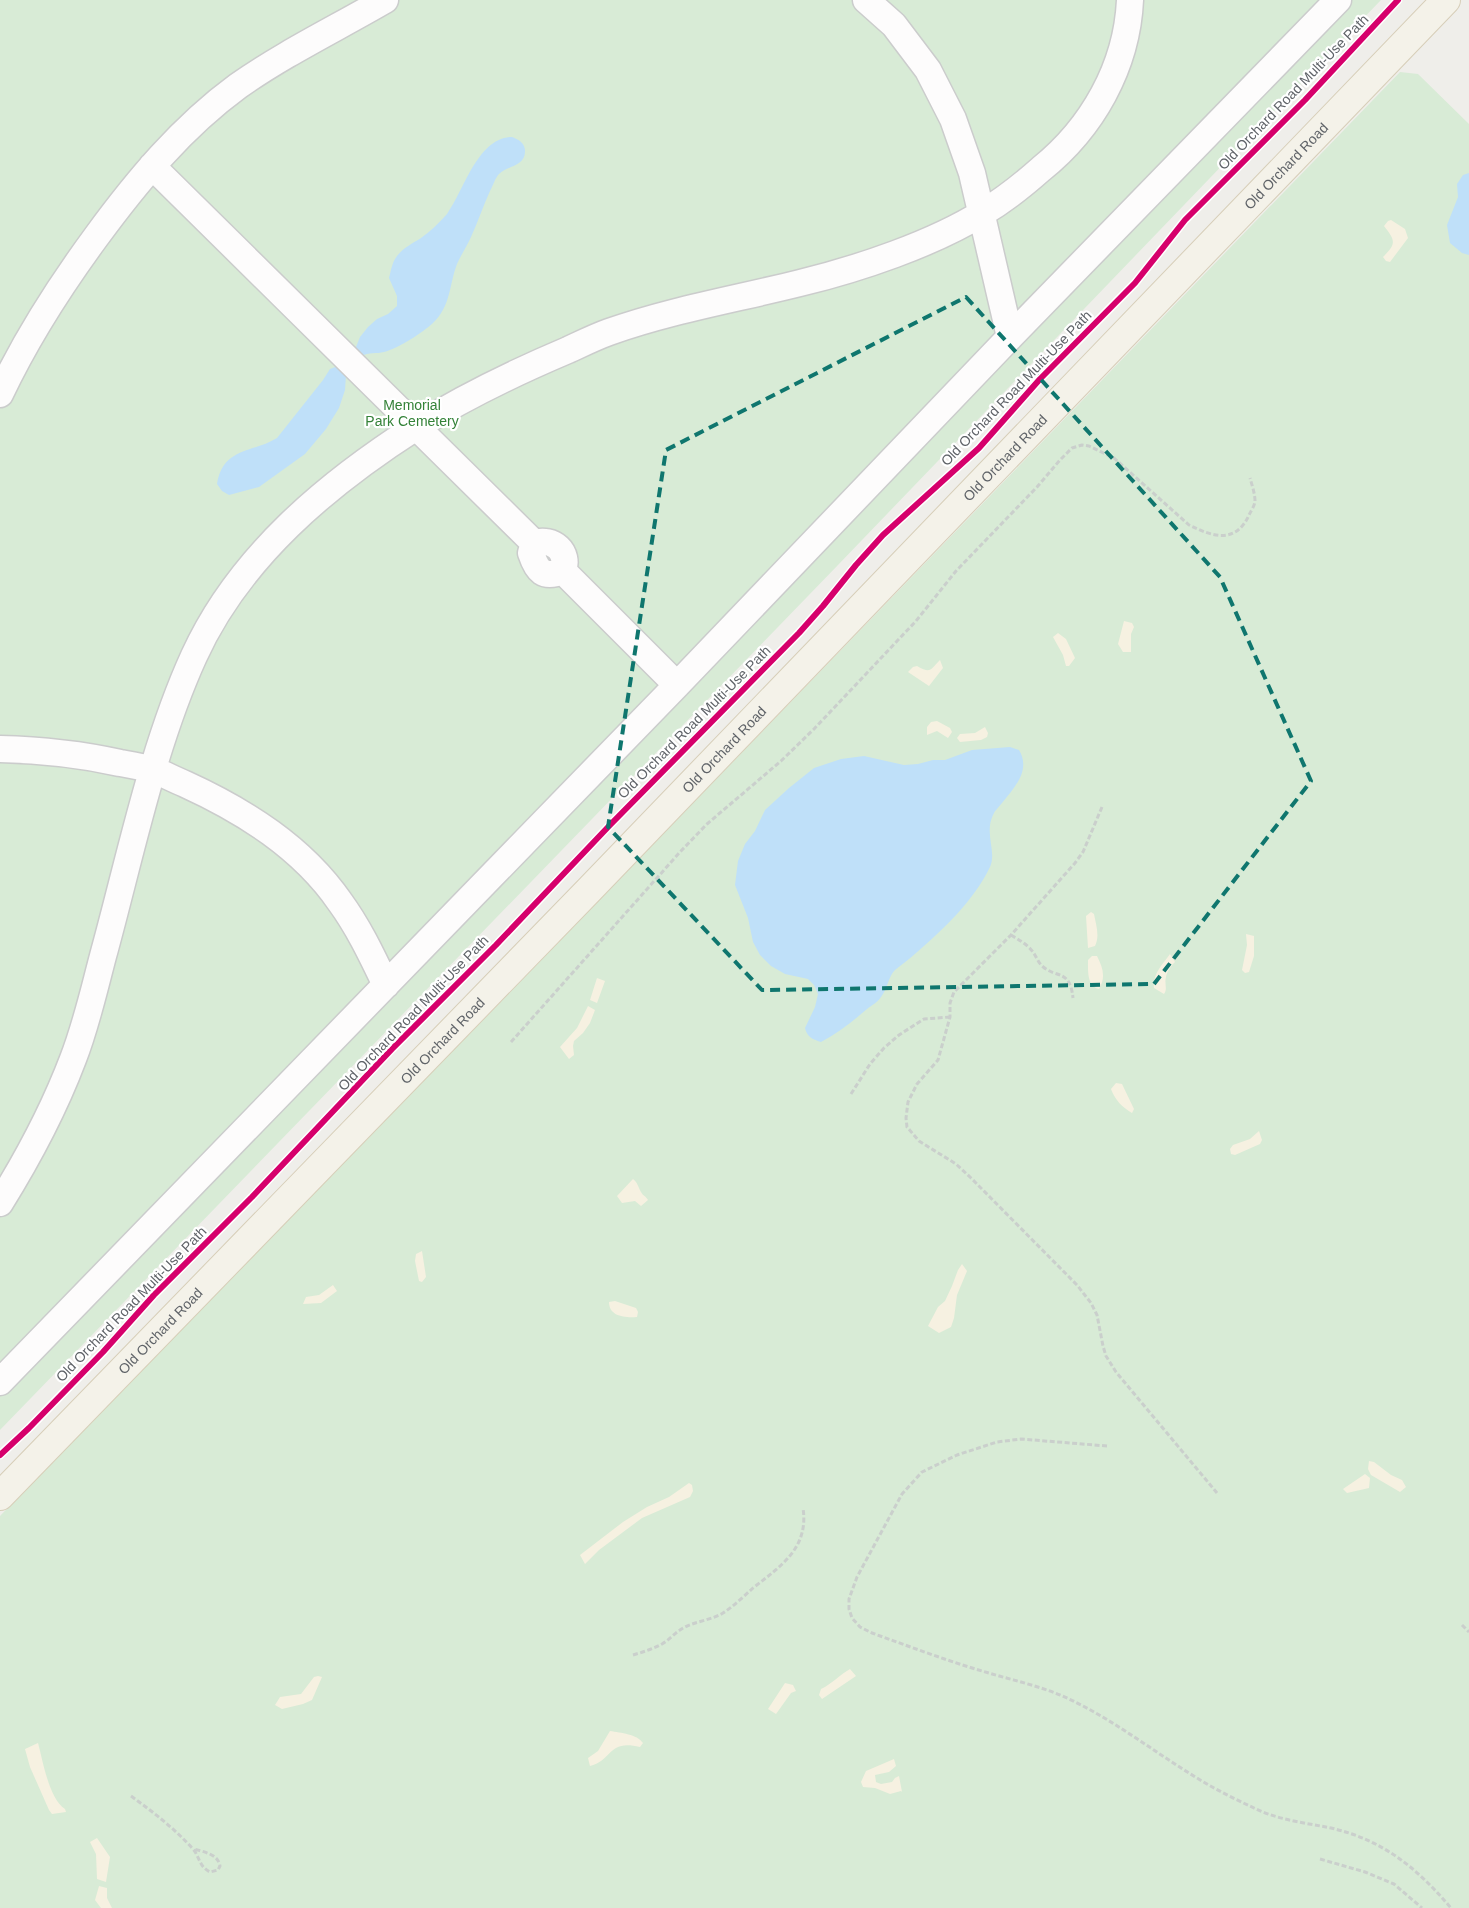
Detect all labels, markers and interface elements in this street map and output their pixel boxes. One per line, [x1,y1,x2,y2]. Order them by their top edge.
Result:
street label: Old Orchard Road Multi-Use Path [1214,11,1372,173]
street label: Old Orchard Road [1240,119,1332,213]
street label: Old Orchard Road Multi-Use Path [937,307,1095,469]
park label: Memorial Park Cemetery [365,397,459,429]
street label: Old Orchard Road [959,410,1051,504]
street label: Old Orchard Road Multi-Use Path [614,642,774,802]
street label: Old Orchard Road [678,702,770,796]
street label: Old Orchard Road Multi-Use Path [334,932,492,1094]
street label: Old Orchard Road [396,993,488,1087]
street label: Old Orchard Road Multi-Use Path [52,1223,210,1385]
street label: Old Orchard Road [114,1284,206,1378]

